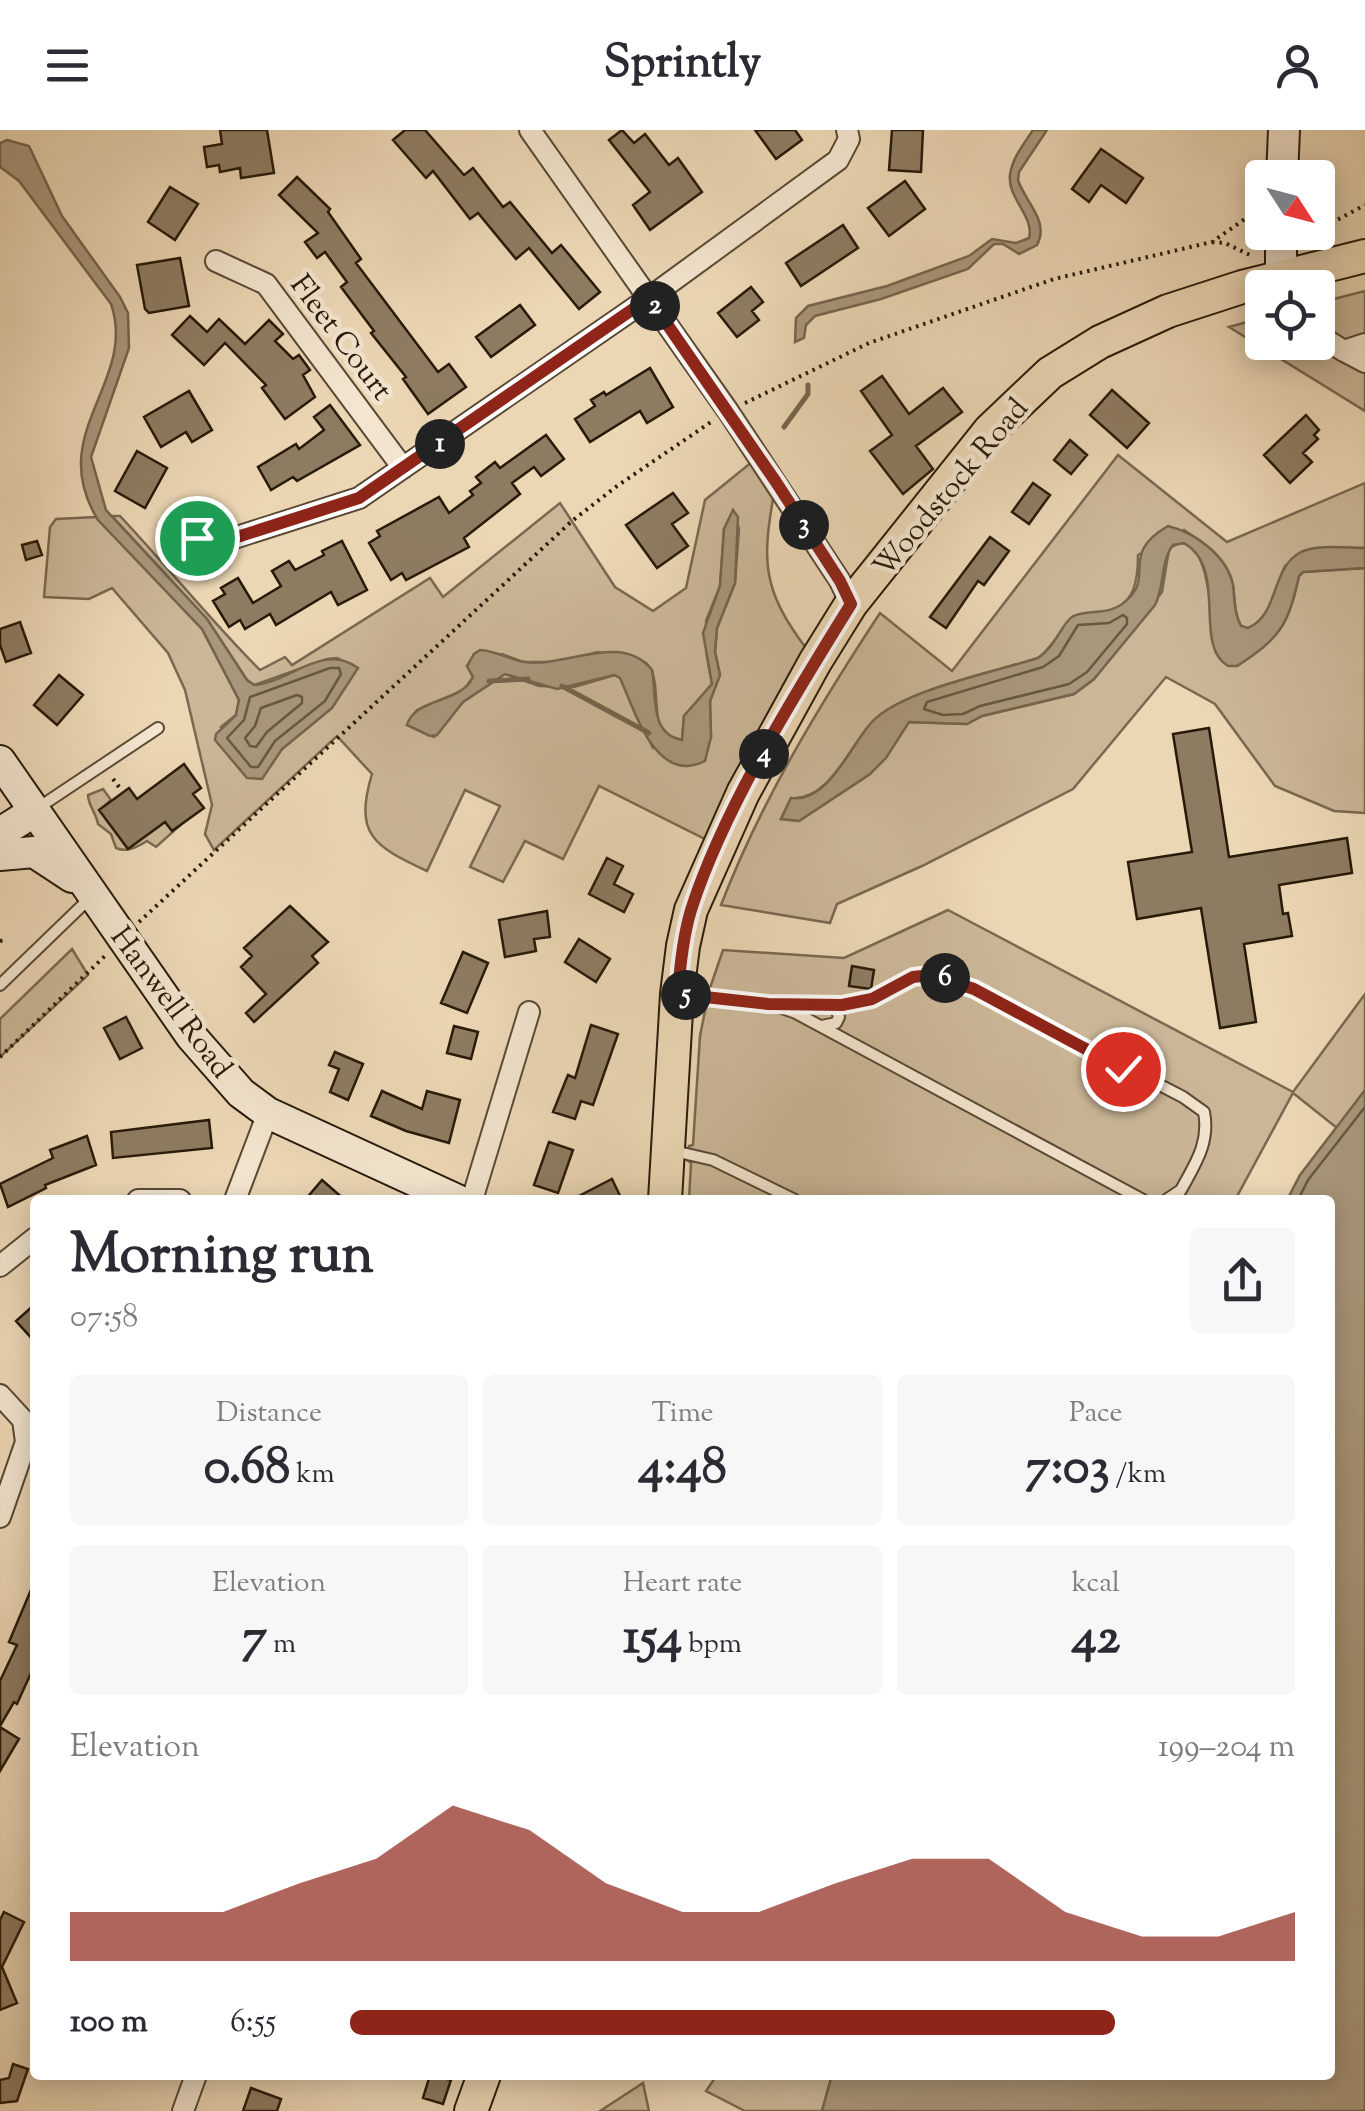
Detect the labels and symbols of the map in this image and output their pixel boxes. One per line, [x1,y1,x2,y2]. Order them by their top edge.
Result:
north arrow [1245,160,1335,250]
street label: Fleet Court [278,267,402,410]
pin: 2 [630,281,680,331]
street label: Woodstock Road [864,390,1040,588]
pin: 1 [415,419,465,469]
pin [155,496,240,581]
pin: 3 [779,500,829,550]
pin: 4 [739,729,789,779]
street label: Hanwell Road [99,919,241,1089]
pin: 6 [920,953,970,1003]
pin: 5 [661,970,711,1020]
pin [1081,1027,1166,1112]

